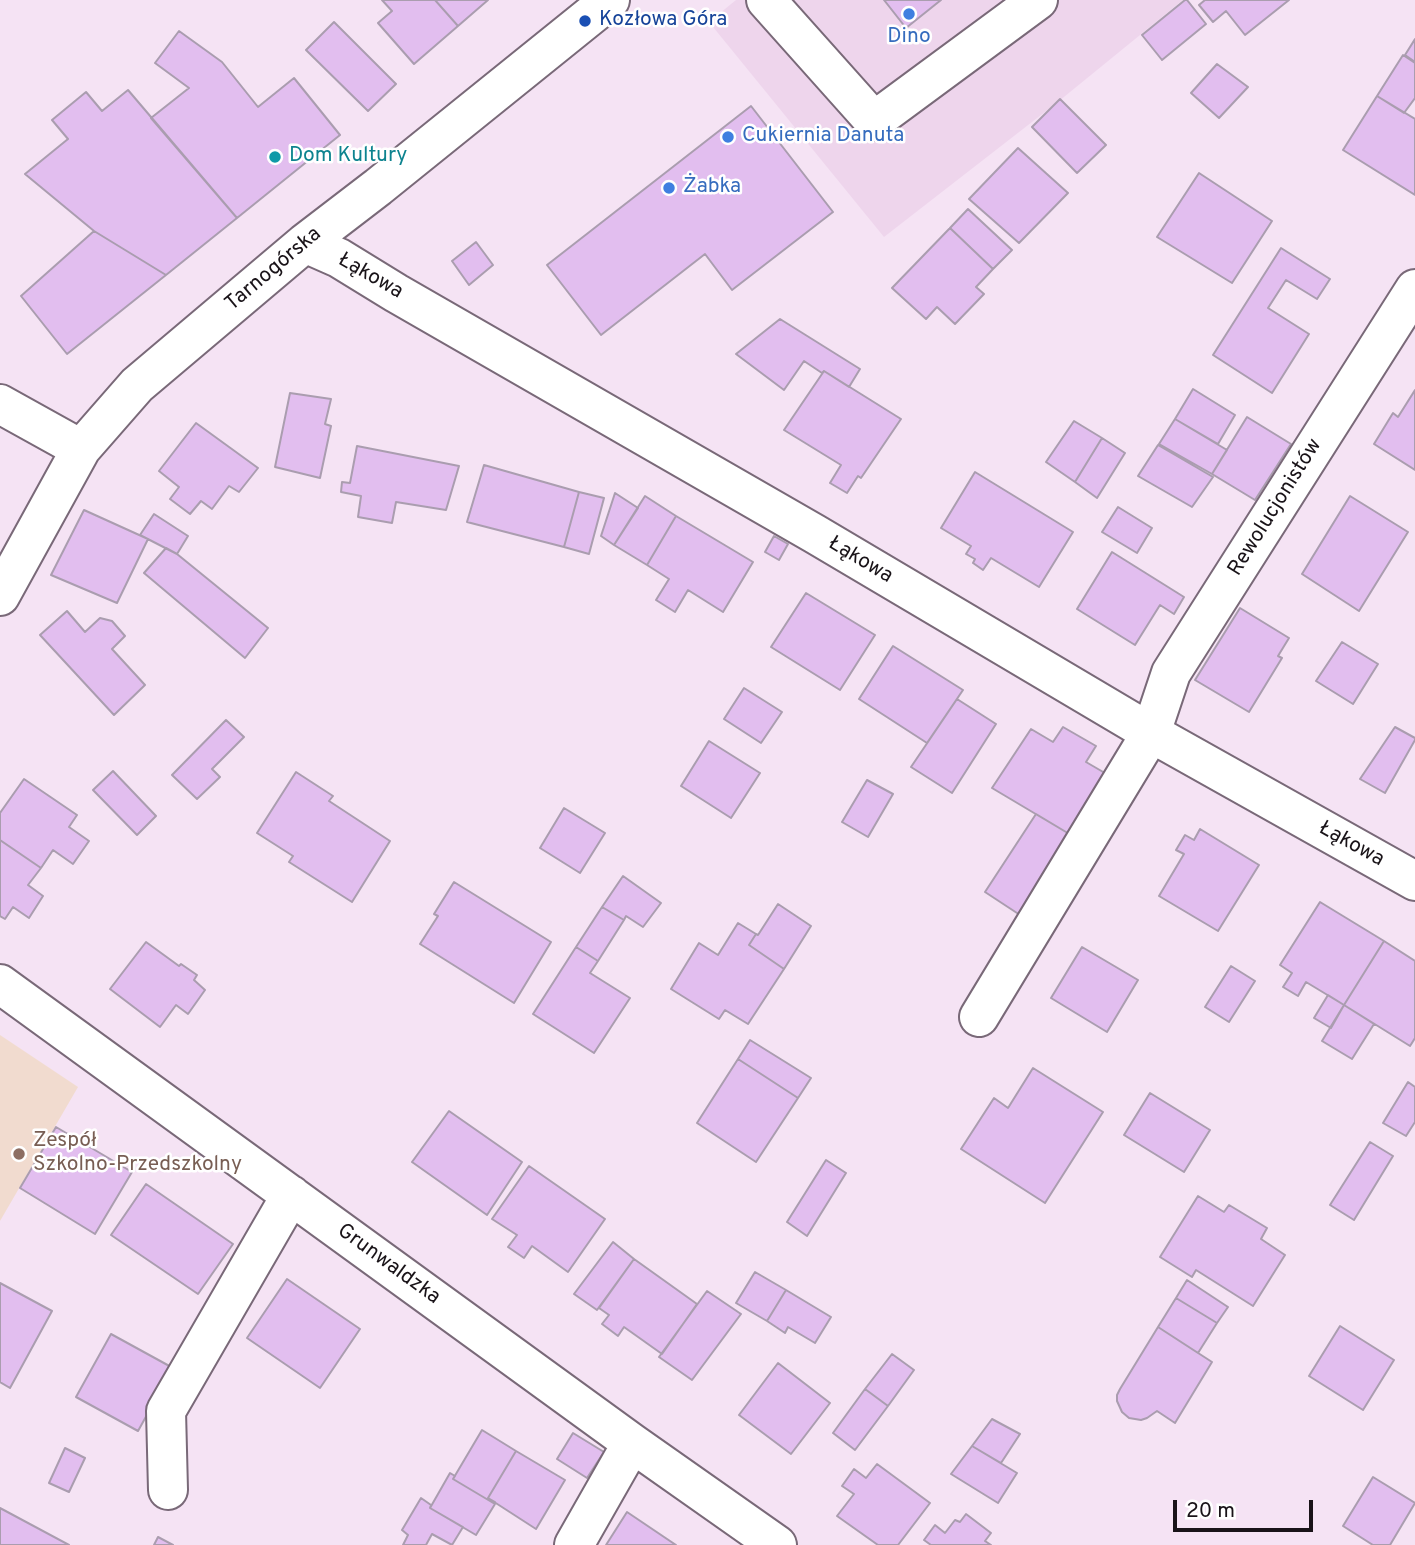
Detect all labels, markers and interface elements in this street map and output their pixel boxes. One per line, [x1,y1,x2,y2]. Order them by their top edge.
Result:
marker: Dino [901,6,917,22]
place label: Kozłowa Góra [599,8,727,34]
marker: Kozłowa Góra [577,13,593,29]
place label: Dino [887,25,931,51]
place label: Cukiernia Danuta [742,124,904,150]
marker: Cukiernia Danuta [720,129,736,145]
place label: Dom Kultury [289,144,407,170]
marker: Dom Kultury [267,149,283,165]
place label: Żabka [683,175,741,201]
marker: Żabka [661,180,677,196]
street label: Tarnogórska [221,223,327,317]
street label: Łąkowa [333,248,407,306]
street label: Rewolucjonistów [1224,435,1328,581]
street label: Łąkowa [823,532,897,590]
street label: Łąkowa [1314,817,1388,873]
place label: Zespół Szkolno-Przedszkolny [33,1129,242,1179]
marker: Zespół Szkolno-Przedszkolny [11,1146,27,1162]
street label: Grunwaldzka [331,1219,445,1311]
scale bar [1177,1486,1317,1530]
text: 20 m [1186,1498,1235,1525]

